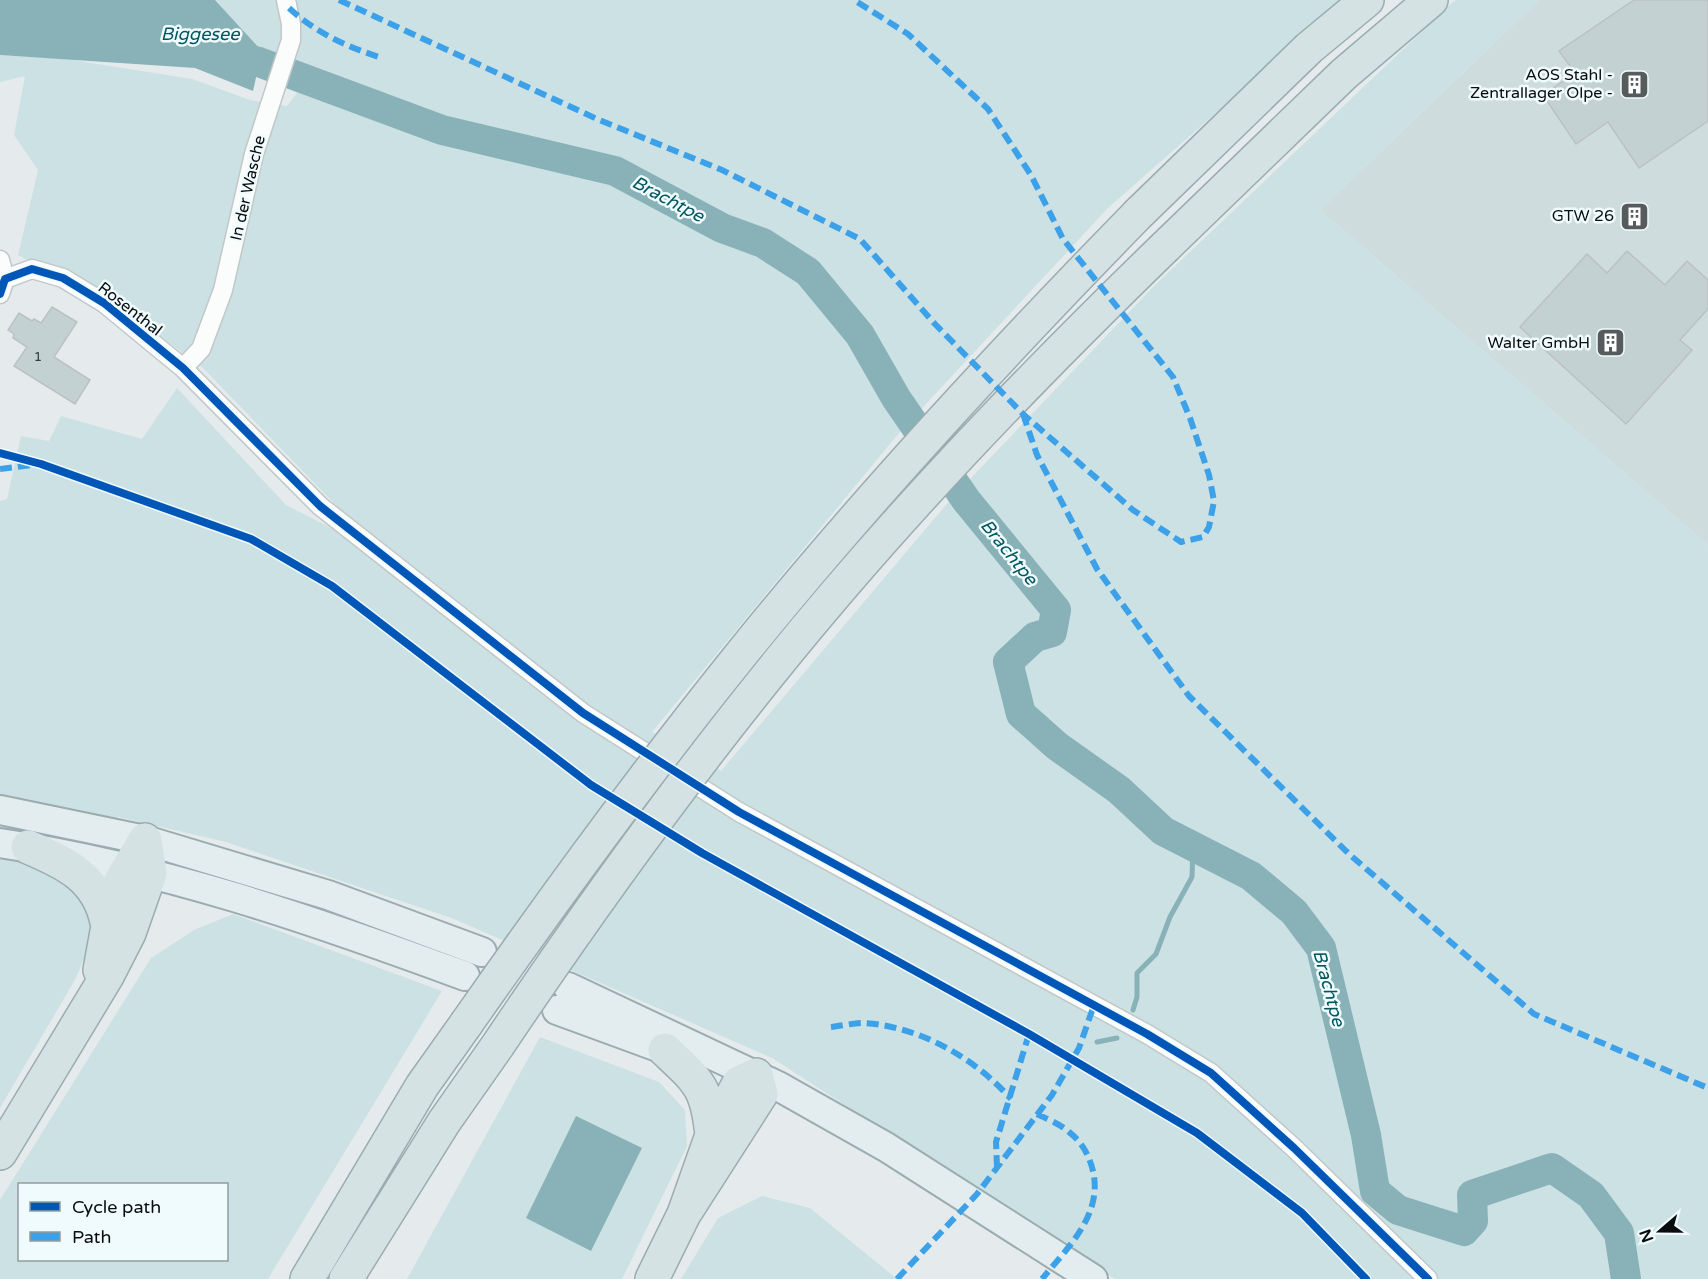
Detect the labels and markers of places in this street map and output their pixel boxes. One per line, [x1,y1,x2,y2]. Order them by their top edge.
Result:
place label: AOS Stahl - Zentrallager Olpe - [1470,65,1613,103]
building icon: AOS Stahl - Zentrallager Olpe - [1618,68,1650,100]
building icon: GTW 26 [1619,200,1651,232]
place label: GTW 26 [1552,206,1614,226]
building icon: Walter GmbH [1595,327,1627,359]
place label: Walter GmbH [1487,333,1590,353]

